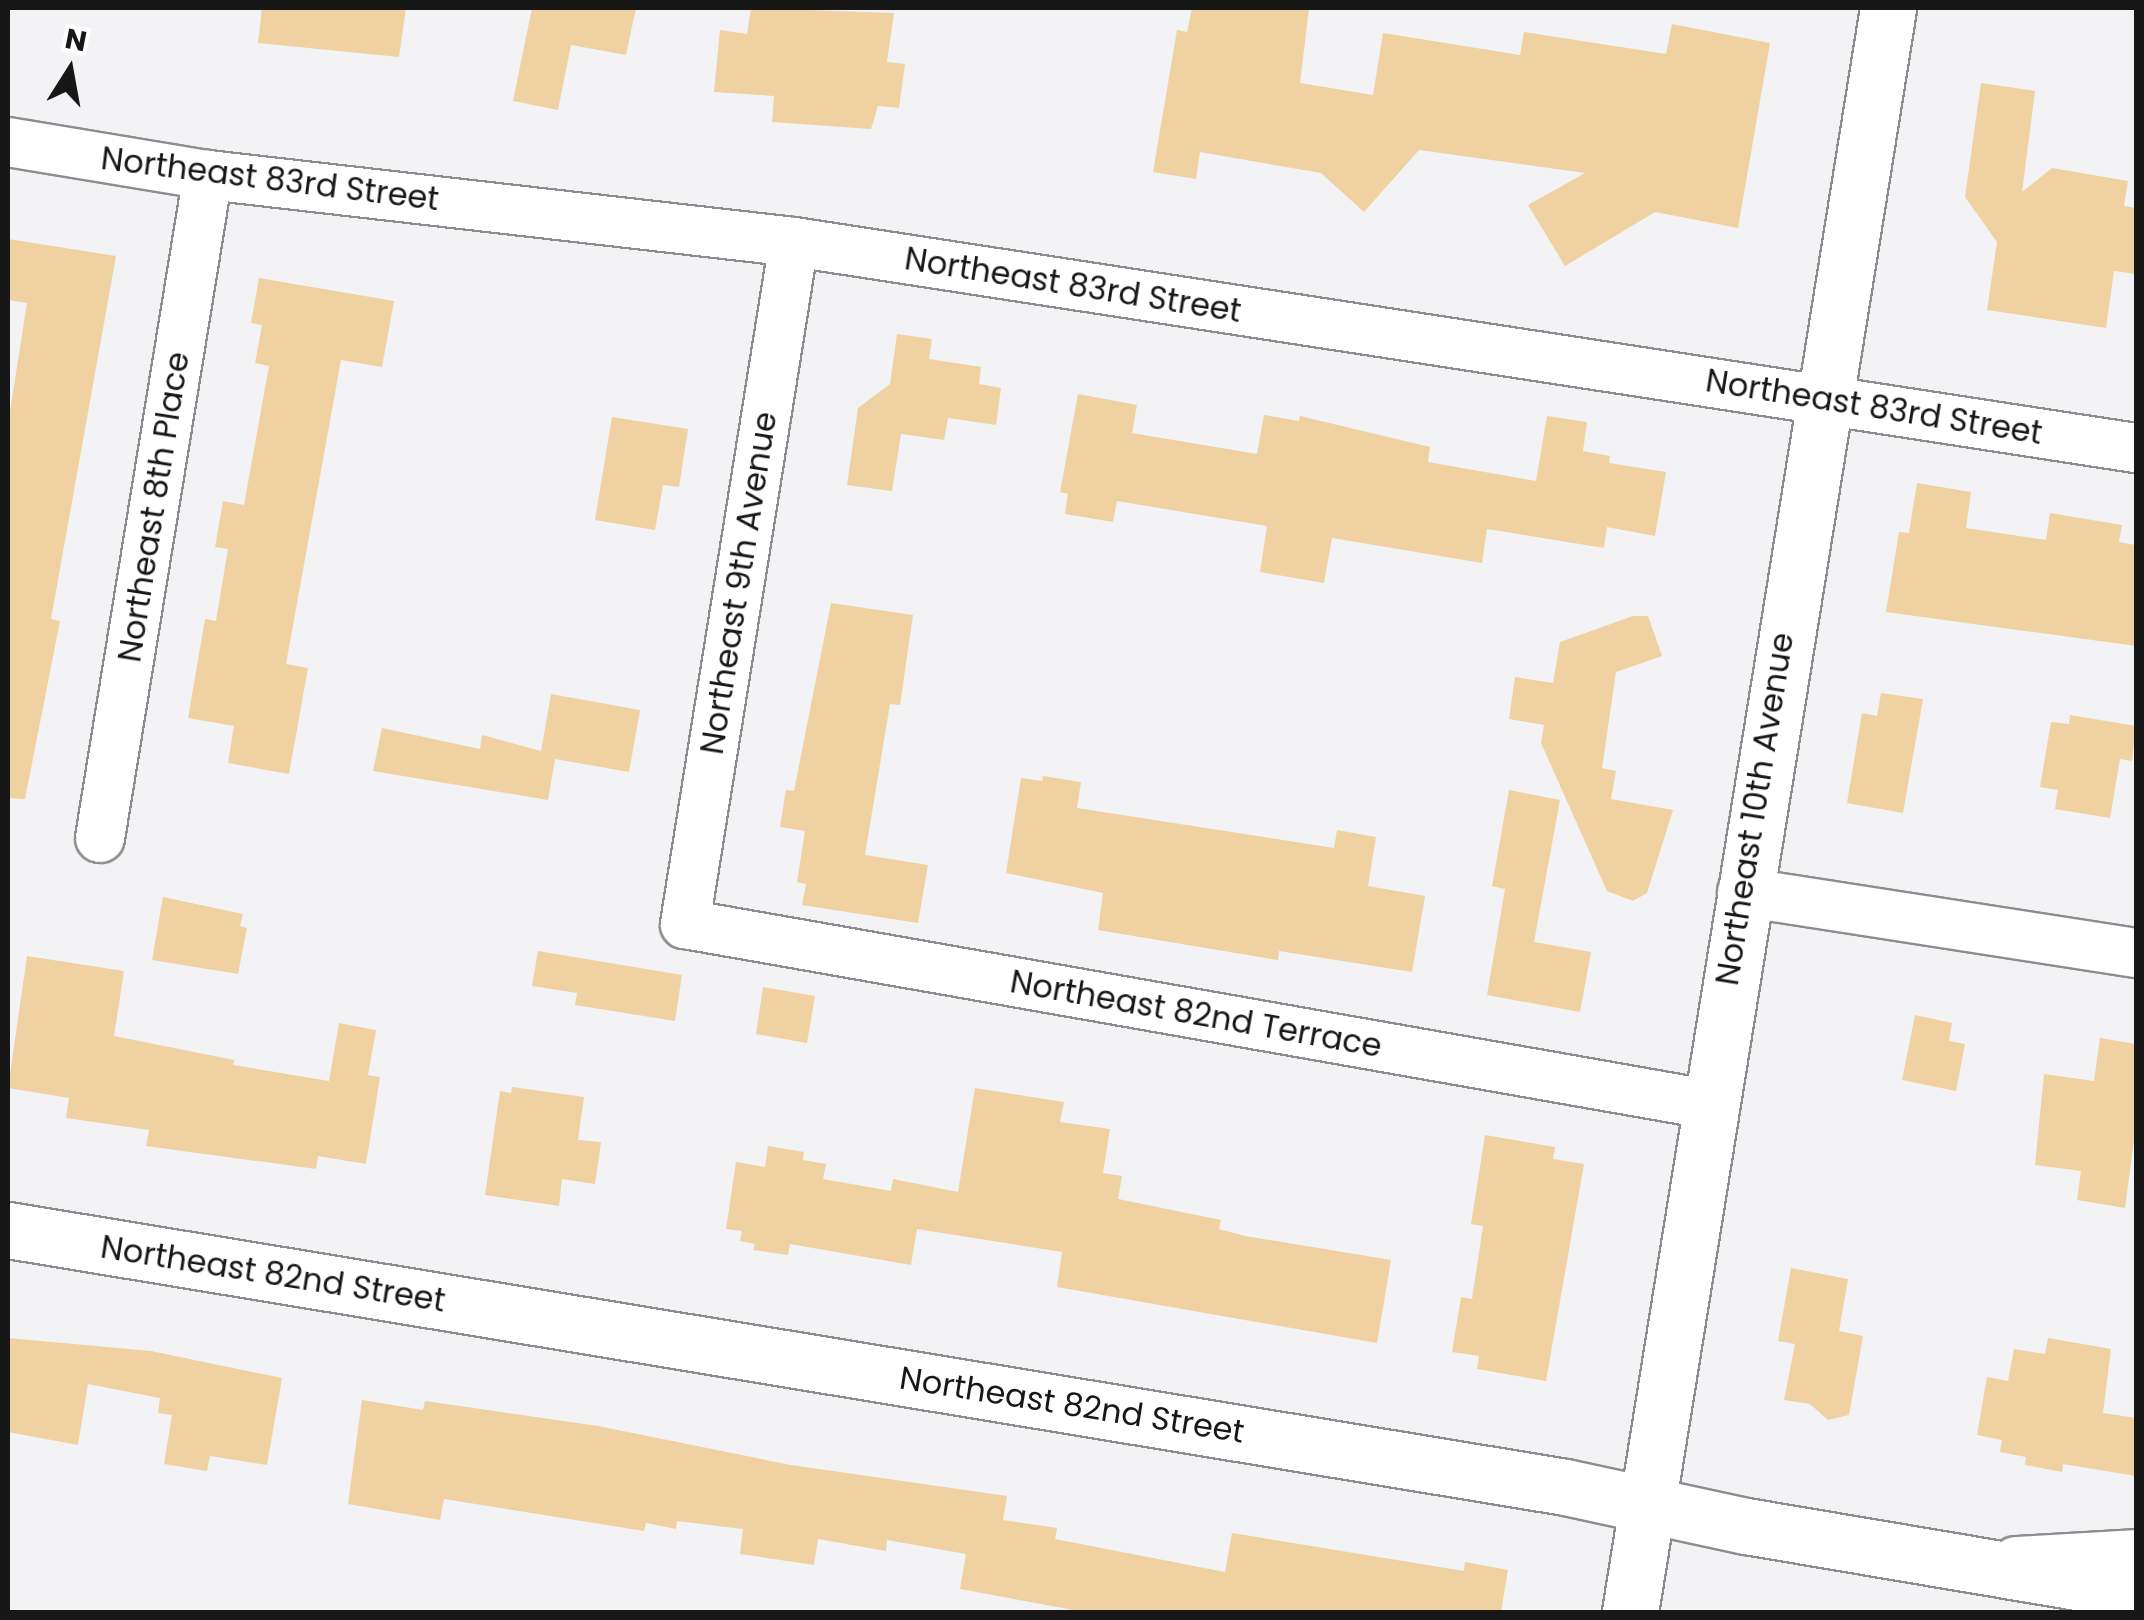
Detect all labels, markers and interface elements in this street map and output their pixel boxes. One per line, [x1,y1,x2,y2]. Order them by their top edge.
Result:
text: N [62,19,90,61]
north arrow [20,20,120,120]
street label: Northeast 83rd Street [99,139,441,219]
street label: Northeast 83rd Street [902,239,1244,331]
street label: Northeast 8th Place [111,349,197,665]
street label: Northeast 83rd Street [1703,361,2045,453]
street label: Northeast 9th Avenue [693,409,785,757]
street label: Northeast 10th Avenue [1708,630,1802,988]
street label: Northeast 82nd Terrace [1007,962,1385,1066]
street label: Northeast 82nd Street [98,1228,448,1320]
street label: Northeast 82nd Street [897,1359,1247,1451]

